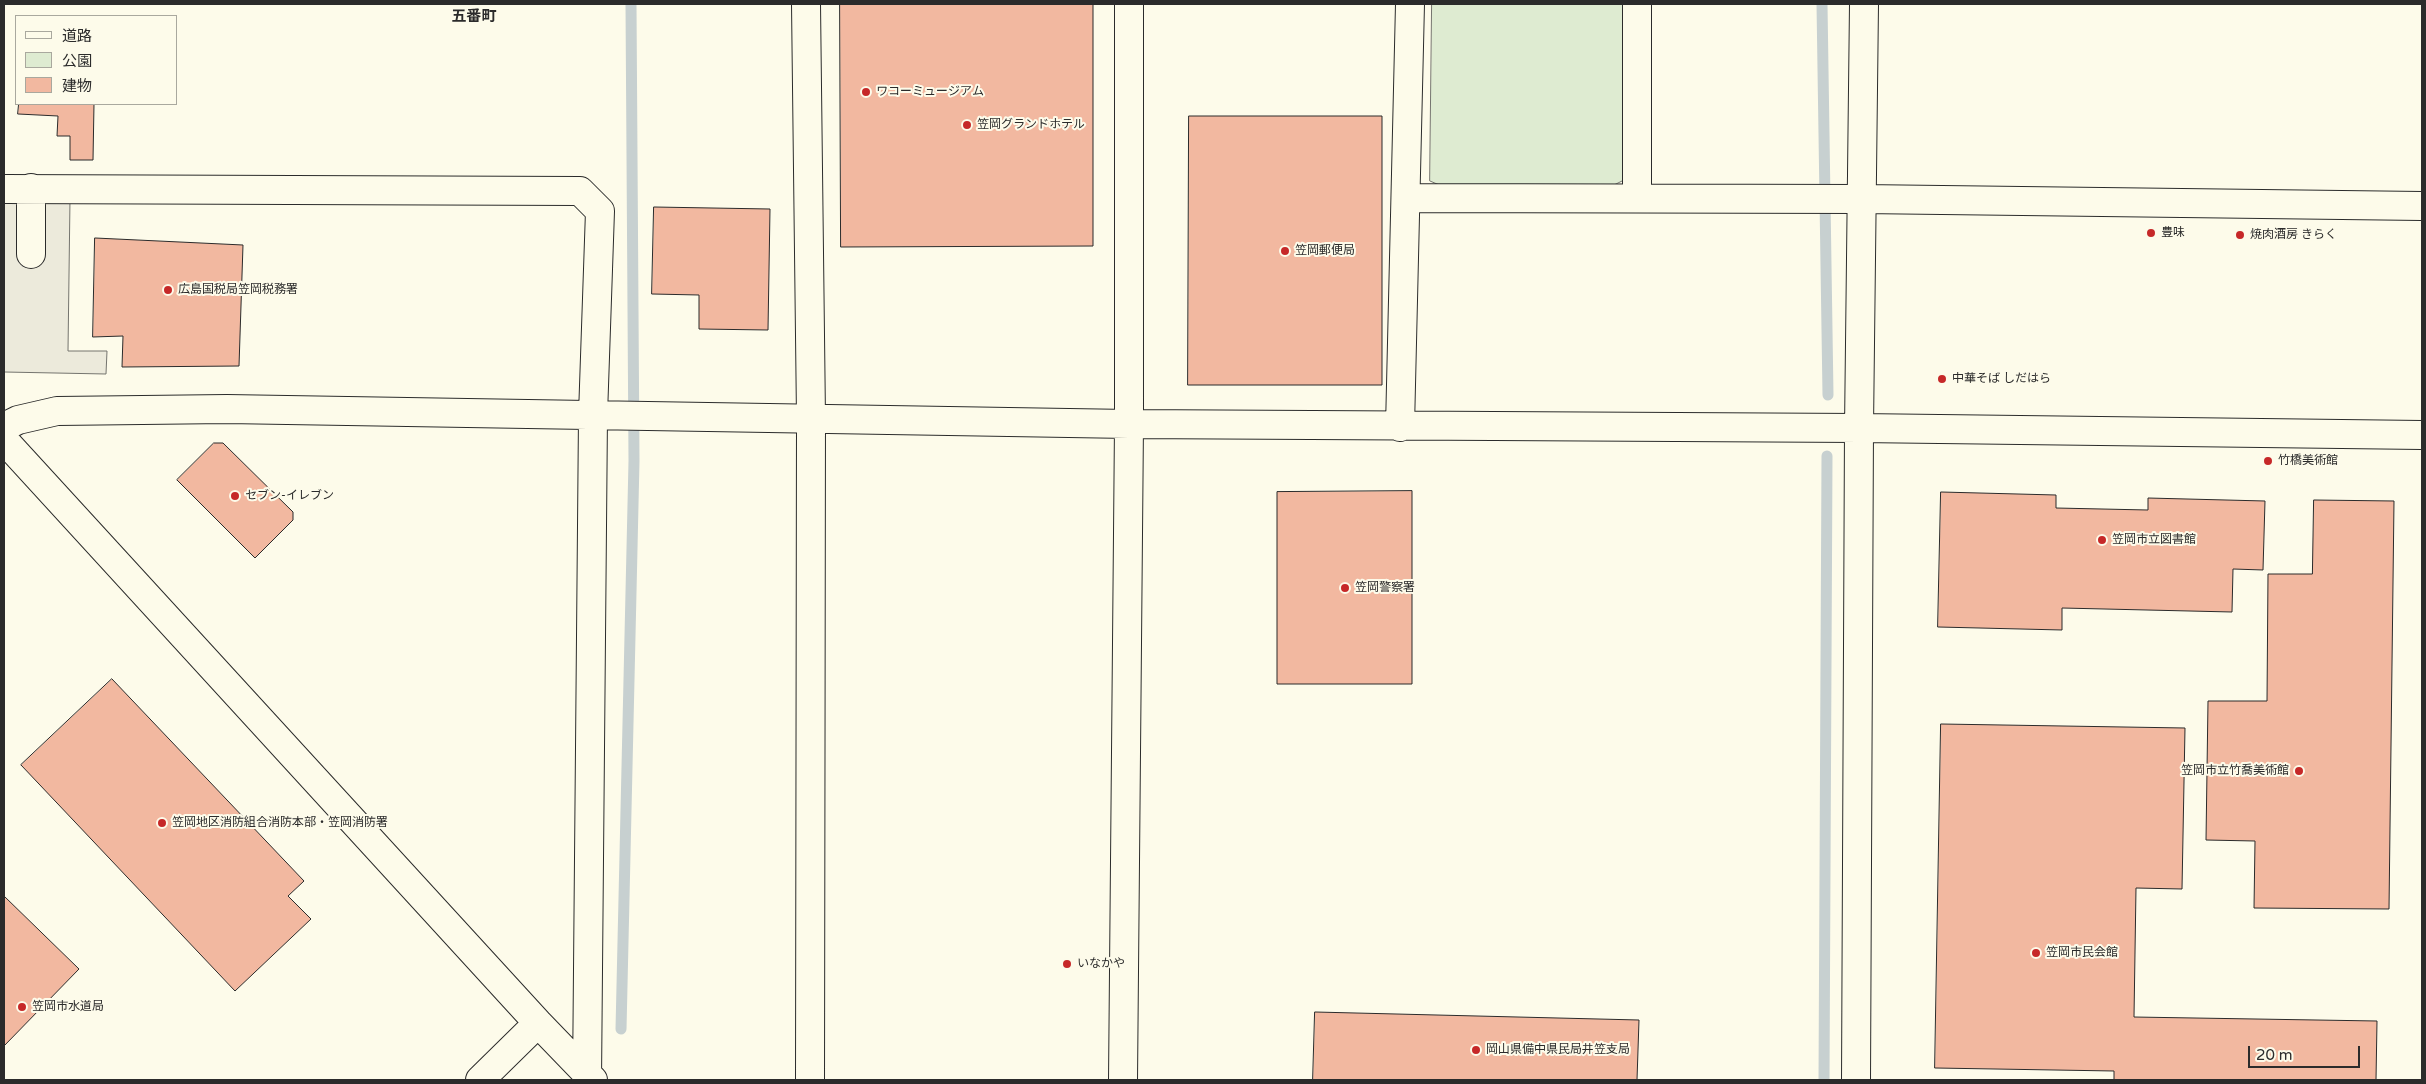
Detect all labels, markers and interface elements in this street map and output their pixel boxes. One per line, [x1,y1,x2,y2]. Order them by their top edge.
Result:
district label: 五番町 [452,8,496,26]
legend [15,15,178,105]
text: 道路 [62,27,92,45]
text: 公園 [62,52,92,70]
text: 建物 [62,77,92,95]
place label: ワコーミュージアム [876,85,984,99]
marker: ワコーミュージアム [860,86,872,98]
place label: 笠岡グランドホテル [977,118,1085,132]
marker: 笠岡グランドホテル [961,119,973,131]
place label: 豊味 [2161,226,2185,240]
marker: 豊味 [2145,227,2157,239]
place label: 焼肉酒房 きらく [2250,228,2337,242]
marker: 焼肉酒房 きらく [2234,229,2246,241]
place label: 笠岡郵便局 [1295,244,1355,258]
marker: 笠岡郵便局 [1279,245,1291,257]
place label: 広島国税局笠岡税務署 [178,283,298,297]
marker: 広島国税局笠岡税務署 [162,284,174,296]
place label: 中華そば しだはら [1952,372,2051,386]
marker: 中華そば しだはら [1936,373,1948,385]
place label: 竹橋美術館 [2278,454,2338,468]
marker: 竹橋美術館 [2262,455,2274,467]
place label: セブン-イレブン [245,489,334,503]
marker: セブン-イレブン [229,490,241,502]
place label: 笠岡市立図書館 [2112,533,2196,547]
marker: 笠岡市立図書館 [2096,534,2108,546]
place label: 笠岡警察署 [1355,581,1415,595]
marker: 笠岡警察署 [1339,582,1351,594]
place label: 笠岡市立竹喬美術館 [2181,764,2289,778]
marker: 笠岡市立竹喬美術館 [2293,765,2305,777]
place label: 笠岡地区消防組合消防本部・笠岡消防署 [172,816,388,830]
marker: 笠岡地区消防組合消防本部・笠岡消防署 [156,817,168,829]
place label: 笠岡市民会館 [2046,946,2118,960]
marker: 笠岡市民会館 [2030,947,2042,959]
place label: いなかや [1077,957,1125,971]
marker: いなかや [1061,958,1073,970]
place label: 笠岡市水道局 [32,1000,104,1014]
marker: 笠岡市水道局 [16,1001,28,1013]
scale bar [2251,1036,2364,1068]
place label: 岡山県備中県民局井笠支局 [1486,1043,1630,1057]
marker: 岡山県備中県民局井笠支局 [1470,1044,1482,1056]
text: 20 m [2256,1046,2293,1064]

